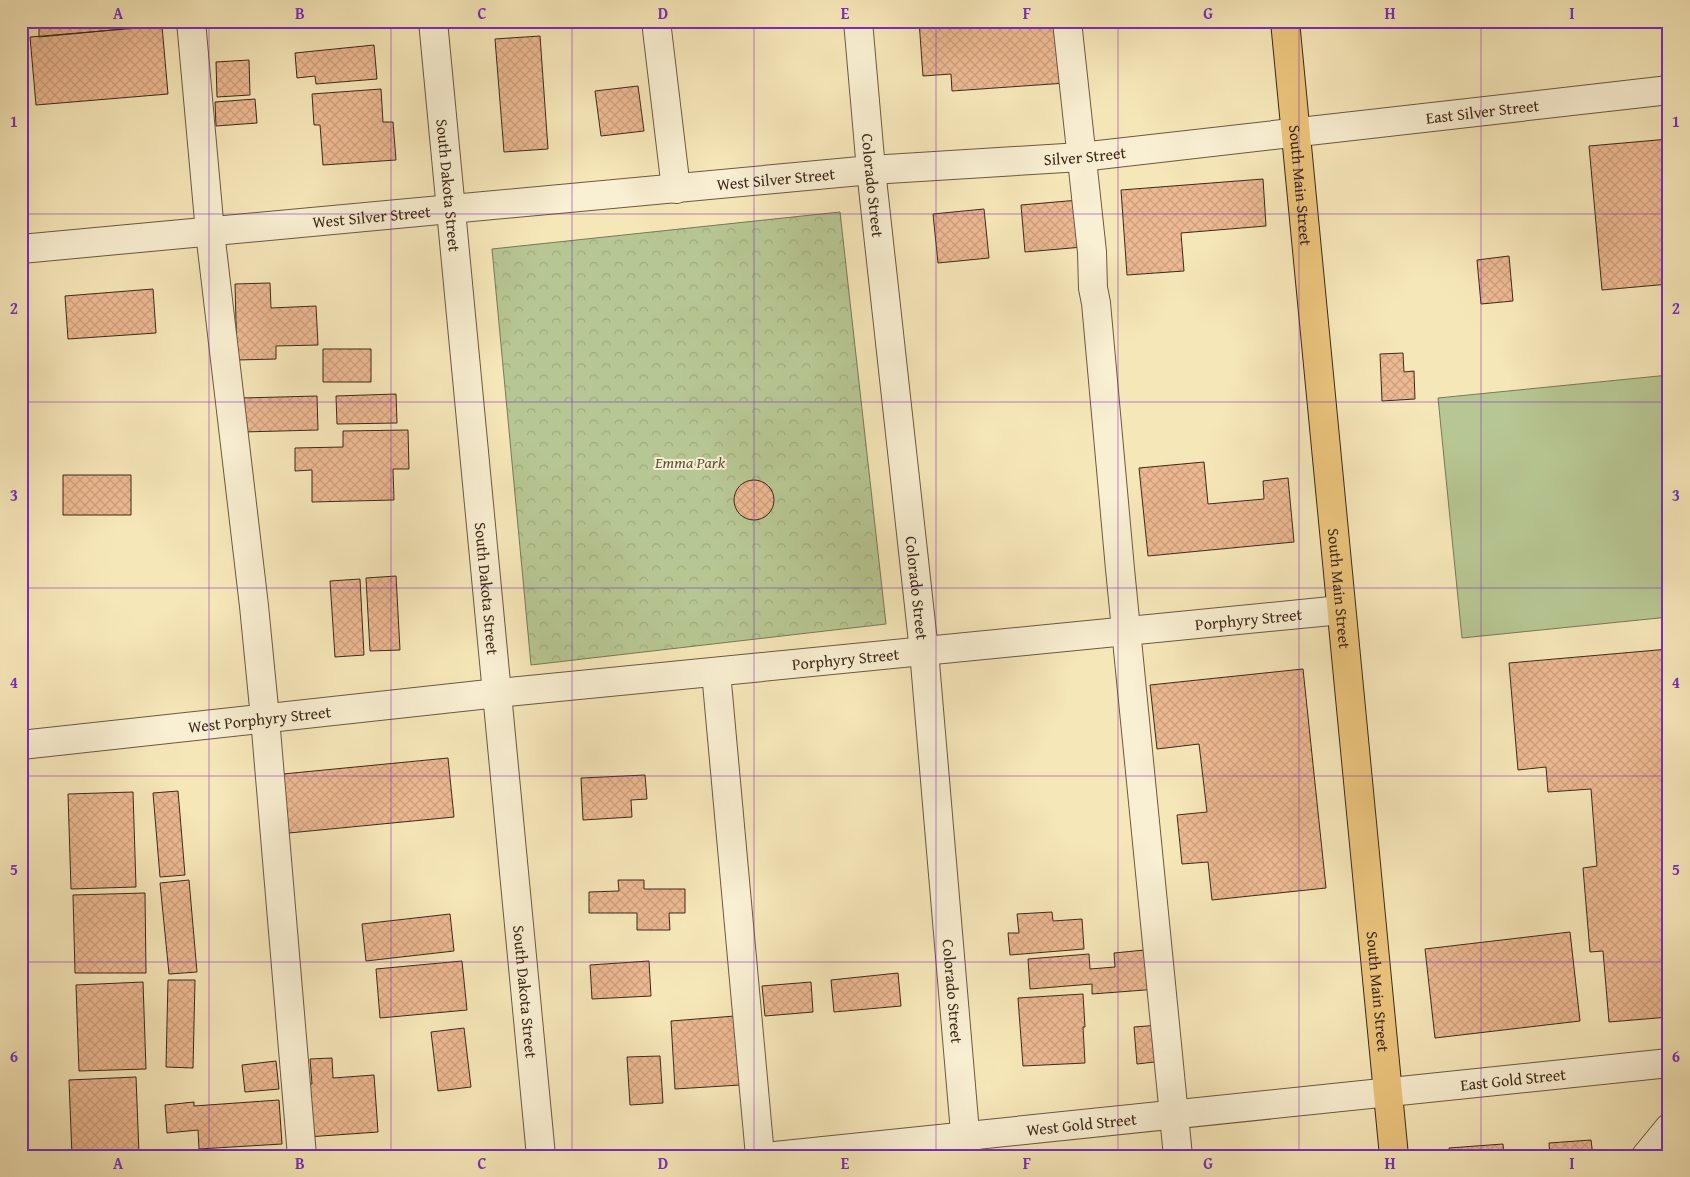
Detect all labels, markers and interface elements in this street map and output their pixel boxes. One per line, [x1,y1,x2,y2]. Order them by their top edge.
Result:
text: A [113,1,124,25]
text: B [295,1,305,25]
text: C [477,1,487,25]
text: D [658,1,668,25]
text: E [841,1,850,25]
text: F [1023,1,1031,25]
text: G [1203,1,1213,25]
text: H [1384,1,1396,25]
text: I [1569,1,1575,25]
street label: East Silver Street [1424,93,1541,130]
text: 1 [10,109,18,133]
text: 1 [1672,109,1680,133]
street label: South Dakota Street [430,118,467,253]
street label: South Main Street [1283,124,1319,247]
street label: Colorado Street [856,132,890,239]
street label: Silver Street [1043,140,1128,171]
street label: West Silver Street [716,161,836,196]
street label: West Silver Street [311,199,432,234]
text: 2 [10,296,18,320]
text: 2 [1672,296,1680,320]
park label: Emma Park [654,450,726,474]
text: 3 [10,483,18,507]
text: 3 [1672,483,1680,507]
street label: South Dakota Street [469,521,505,656]
street label: South Main Street [1322,527,1357,650]
street label: Colorado Street [899,535,935,641]
street label: Porphyry Street [1194,602,1304,636]
street label: Porphyry Street [791,642,901,676]
text: 4 [10,670,18,694]
text: 4 [1672,670,1680,694]
street label: West Porphyry Street [187,699,333,739]
text: 5 [10,857,18,881]
text: 5 [1672,857,1680,881]
street label: South Dakota Street [507,924,544,1059]
street label: South Main Street [1360,930,1396,1053]
street label: Colorado Street [937,938,969,1045]
text: 6 [10,1044,18,1068]
text: 6 [1672,1044,1680,1068]
street label: East Gold Street [1459,1062,1567,1097]
street label: West Gold Street [1025,1106,1138,1142]
text: A [113,1151,124,1175]
text: B [295,1151,305,1175]
text: C [477,1151,487,1175]
text: D [658,1151,668,1175]
text: E [841,1151,850,1175]
text: F [1023,1151,1031,1175]
text: G [1203,1151,1213,1175]
text: H [1384,1151,1396,1175]
text: I [1569,1151,1575,1175]

